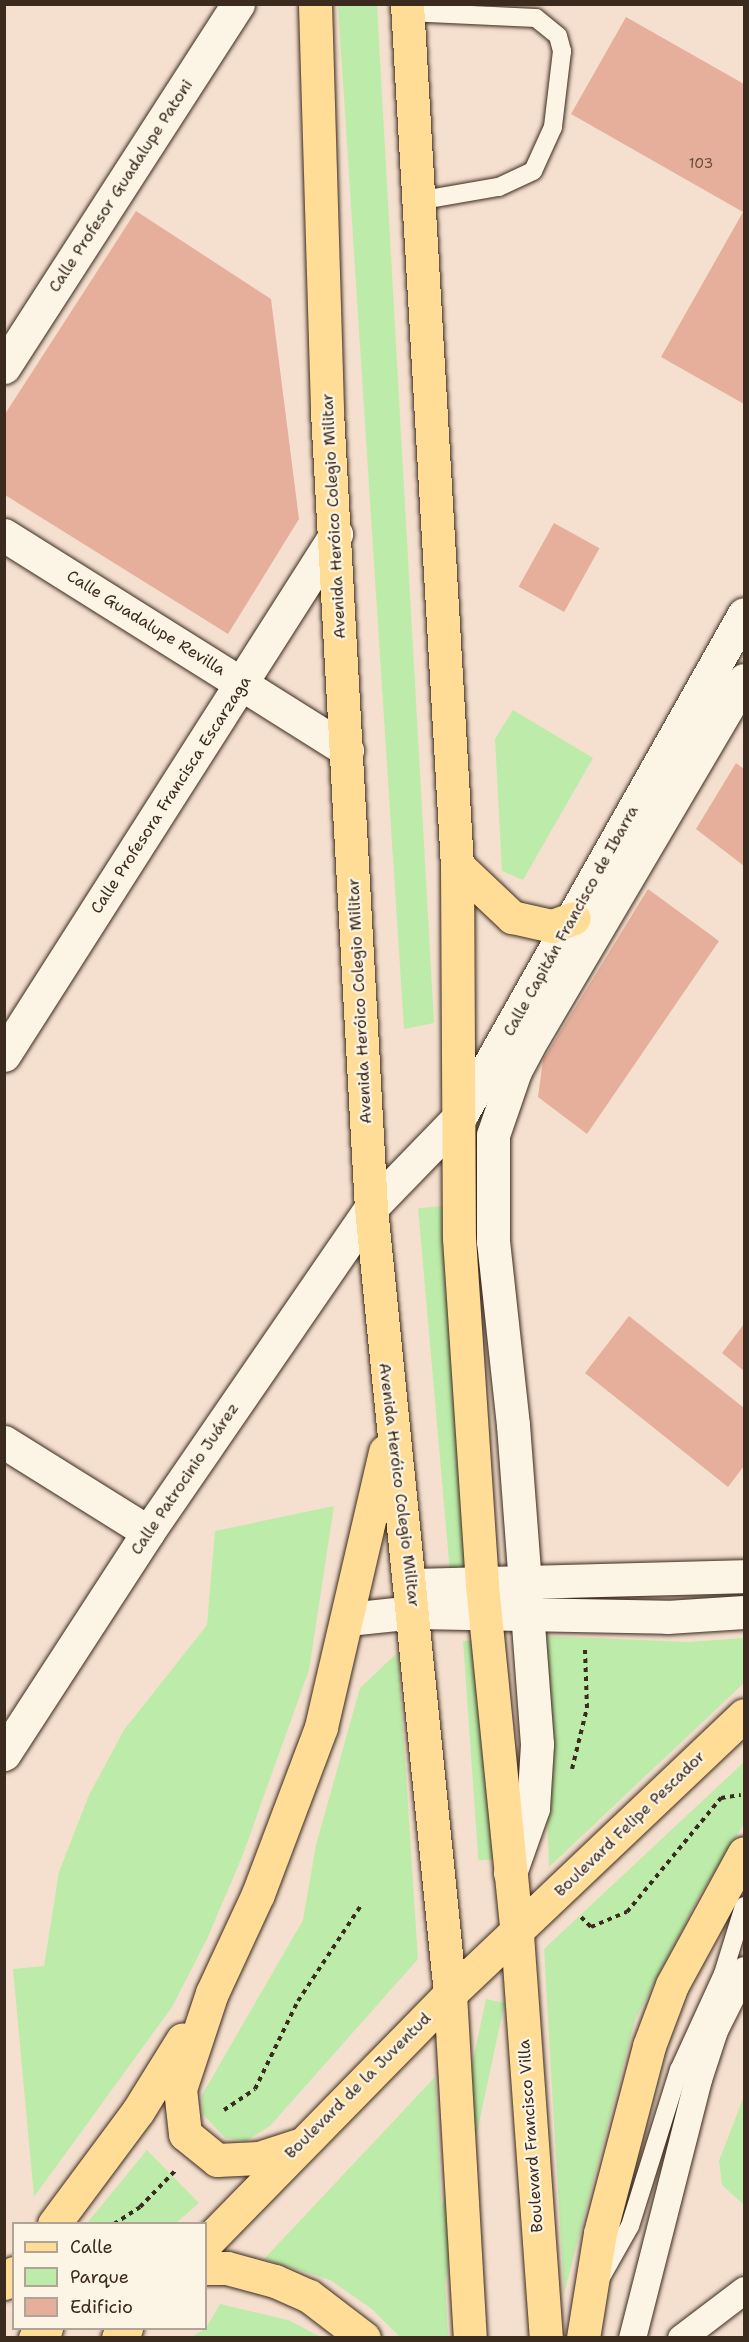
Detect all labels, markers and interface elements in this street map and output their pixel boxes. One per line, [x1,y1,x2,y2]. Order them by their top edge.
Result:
street label: Calle Profesor Guadalupe Patoni [45,76,197,296]
house number: 103 [689,155,713,171]
street label: Avenida Heróico Colegio Militar [318,393,350,639]
street label: Calle Guadalupe Revilla [63,566,229,680]
street label: Calle Profesora Francisca Escarzaga [87,673,255,917]
street label: Calle Capitán Francisco de Ibarra [499,802,643,1040]
street label: Avenida Heróico Colegio Militar [344,878,376,1124]
street label: Avenida Heróico Colegio Militar [374,1362,424,1608]
street label: Calle Patrocinio Juárez [127,1399,243,1559]
street label: Boulevard Felipe Pescador [551,1747,709,1901]
street label: Boulevard de la Juventud [281,2009,435,2163]
street label: Boulevard Francisco Villa [515,2039,547,2233]
legend [12,2222,207,2330]
text: Calle [70,2235,113,2259]
text: Parque [70,2265,129,2289]
text: Edificio [70,2295,133,2319]

